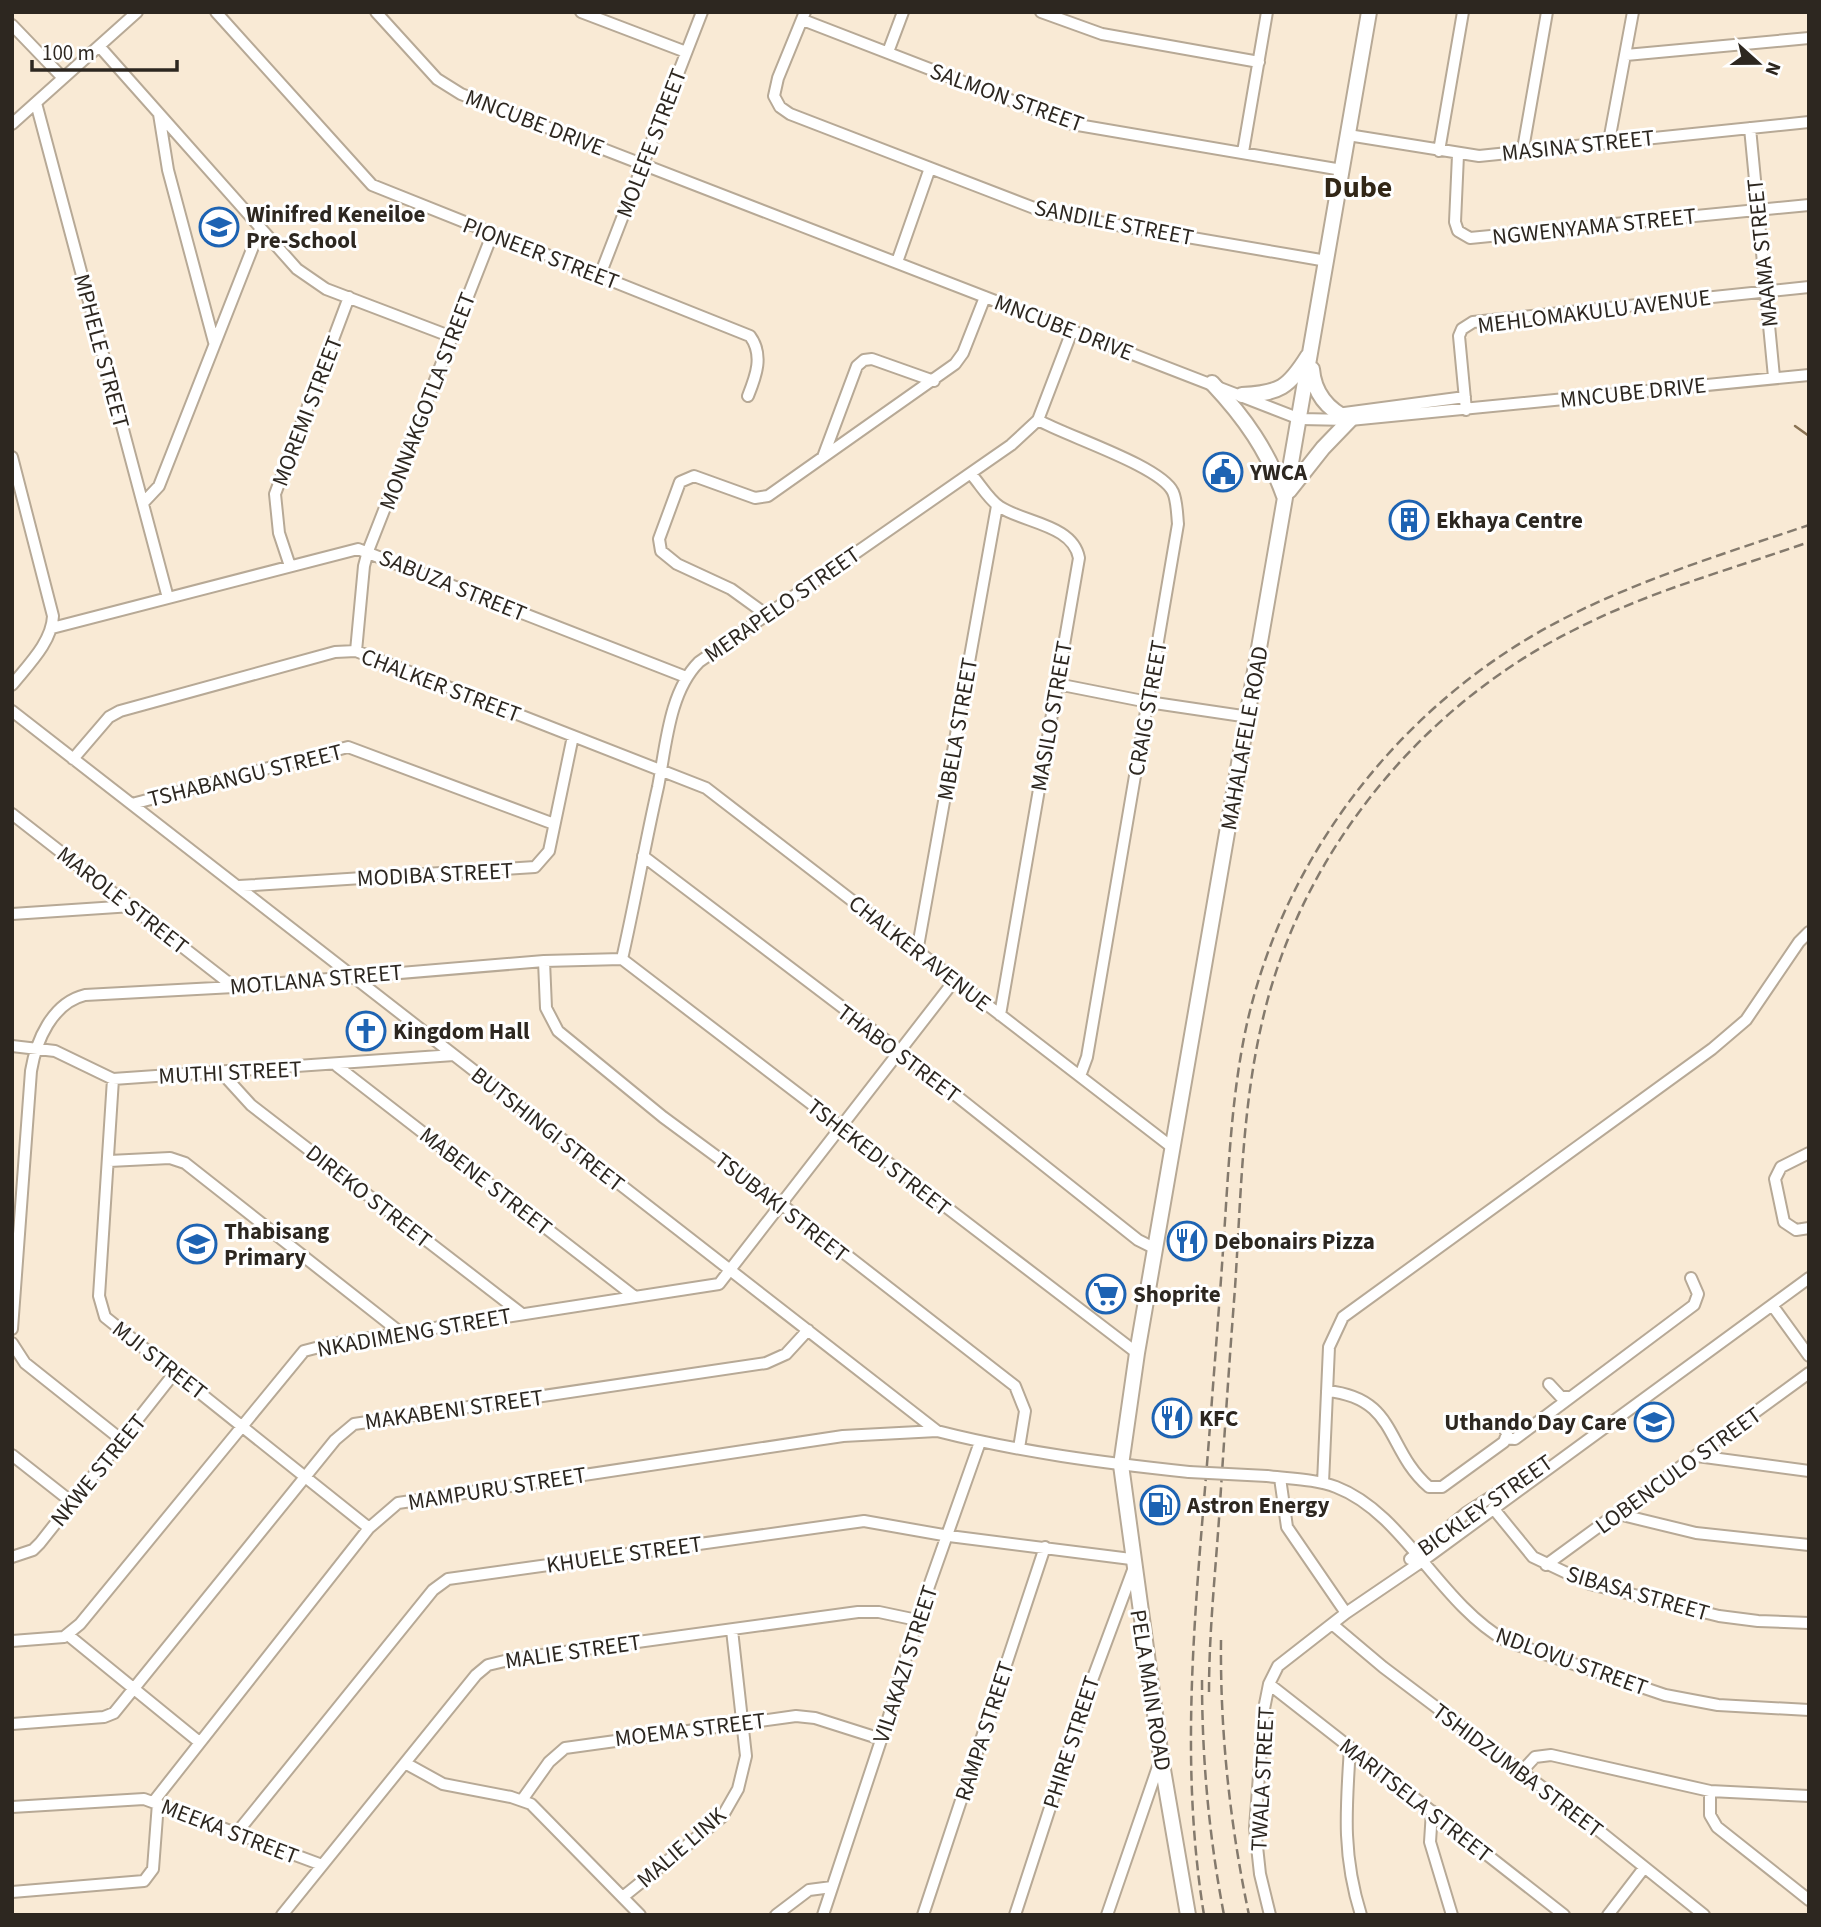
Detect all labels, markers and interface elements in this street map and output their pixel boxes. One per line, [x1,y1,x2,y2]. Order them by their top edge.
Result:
scale bar [32,28,177,72]
north arrow [1723,28,1793,98]
text: 100 m [42,38,95,68]
street label: SALMON STREET [925,54,1088,141]
text: N [1758,58,1787,79]
street label: MOLEFE STREET [608,64,695,222]
street label: MNCUBE DRIVE [460,81,609,164]
street label: MASINA STREET [1500,121,1656,170]
district label: Dube [1324,166,1392,209]
street label: MAAMA STREET [1738,177,1787,329]
street label: SANDILE STREET [1031,191,1196,254]
place label: Winifred Keneiloe Pre-School [246,198,425,257]
street label: NGWENYAMA STREET [1490,199,1698,254]
school or university icon: Winifred Keneiloe Pre-School [198,206,240,248]
street label: PIONEER STREET [458,209,624,298]
street label: MPHELE STREET [65,270,138,432]
street label: MEHLOMAKULU AVENUE [1476,281,1713,342]
street label: MNCUBE DRIVE [989,286,1138,369]
street label: MONNAKGOTLA STREET [371,288,484,515]
street label: MOREMI STREET [264,331,351,491]
street label: MNCUBE DRIVE [1558,368,1708,417]
public building icon: YWCA [1202,451,1244,493]
place label: YWCA [1249,456,1308,489]
building icon: Ekhaya Centre [1388,499,1430,541]
place label: Ekhaya Centre [1436,504,1583,537]
street label: MERAPELO STREET [698,538,867,671]
street label: SABUZA STREET [374,541,531,630]
street label: MASILO STREET [1022,638,1081,794]
street label: CRAIG STREET [1119,638,1176,779]
street label: CHALKER STREET [356,640,525,731]
street label: MAHALAFELE ROAD [1212,643,1277,833]
street label: MBELA STREET [929,655,986,803]
street label: TSHABANGU STREET [144,735,346,816]
street label: MAROLE STREET [50,838,196,962]
street label: MODIBA STREET [356,854,514,895]
street label: CHALKER AVENUE [841,887,998,1020]
street label: MOTLANA STREET [228,956,404,1003]
street label: THABO STREET [830,996,967,1111]
church icon: Kingdom Hall [345,1010,387,1052]
place label: Kingdom Hall [393,1015,530,1048]
street label: MUTHI STREET [158,1052,302,1093]
street label: BUTSHINGI STREET [464,1059,631,1200]
street label: TSHEKEDI STREET [800,1091,958,1224]
street label: MABENE STREET [412,1119,559,1244]
street label: DIREKO STREET [299,1137,439,1256]
street label: TSUBAKI STREET [708,1144,856,1270]
place label: Thabisang Primary [224,1215,329,1274]
restaurant icon: Debonairs Pizza [1166,1220,1208,1262]
school or university icon: Thabisang Primary [176,1223,218,1265]
place label: Debonairs Pizza [1214,1225,1375,1258]
supermarket icon: Shoprite [1085,1273,1127,1315]
place label: Shoprite [1133,1278,1221,1311]
street label: NKADIMENG STREET [314,1299,514,1366]
street label: MJI STREET [105,1313,214,1408]
street label: MAKABENI STREET [363,1381,545,1438]
restaurant icon: KFC [1151,1397,1193,1439]
street label: LOBENCULO STREET [1588,1399,1768,1542]
school or university icon: Uthando Day Care [1633,1401,1675,1443]
place label: KFC [1199,1402,1238,1435]
place label: Uthando Day Care [1444,1406,1627,1439]
street label: NKWE STREET [43,1407,154,1534]
street label: BICKLEY STREET [1411,1446,1560,1564]
street label: MAMPURU STREET [406,1458,589,1519]
fuel station icon: Astron Energy [1139,1484,1181,1526]
place label: Astron Energy [1186,1489,1329,1522]
street label: KHUELE STREET [544,1527,704,1582]
street label: SIBASA STREET [1562,1557,1713,1630]
street label: VILAKAZI STREET [864,1581,946,1747]
street label: PELA MAIN ROAD [1121,1607,1180,1773]
street label: NDLOVU STREET [1491,1619,1652,1704]
street label: MALIE STREET [503,1626,643,1677]
street label: RAMPA STREET [946,1657,1023,1805]
street label: PHIRE STREET [1035,1672,1108,1813]
street label: TSHIDZUMBA STREET [1425,1695,1610,1846]
street label: MOEMA STREET [613,1704,767,1755]
street label: TWALA STREET [1242,1706,1283,1852]
street label: MARITSELA STREET [1332,1730,1499,1871]
street label: MEEKA STREET [156,1790,303,1873]
street label: MALIE LINK [630,1799,734,1895]

